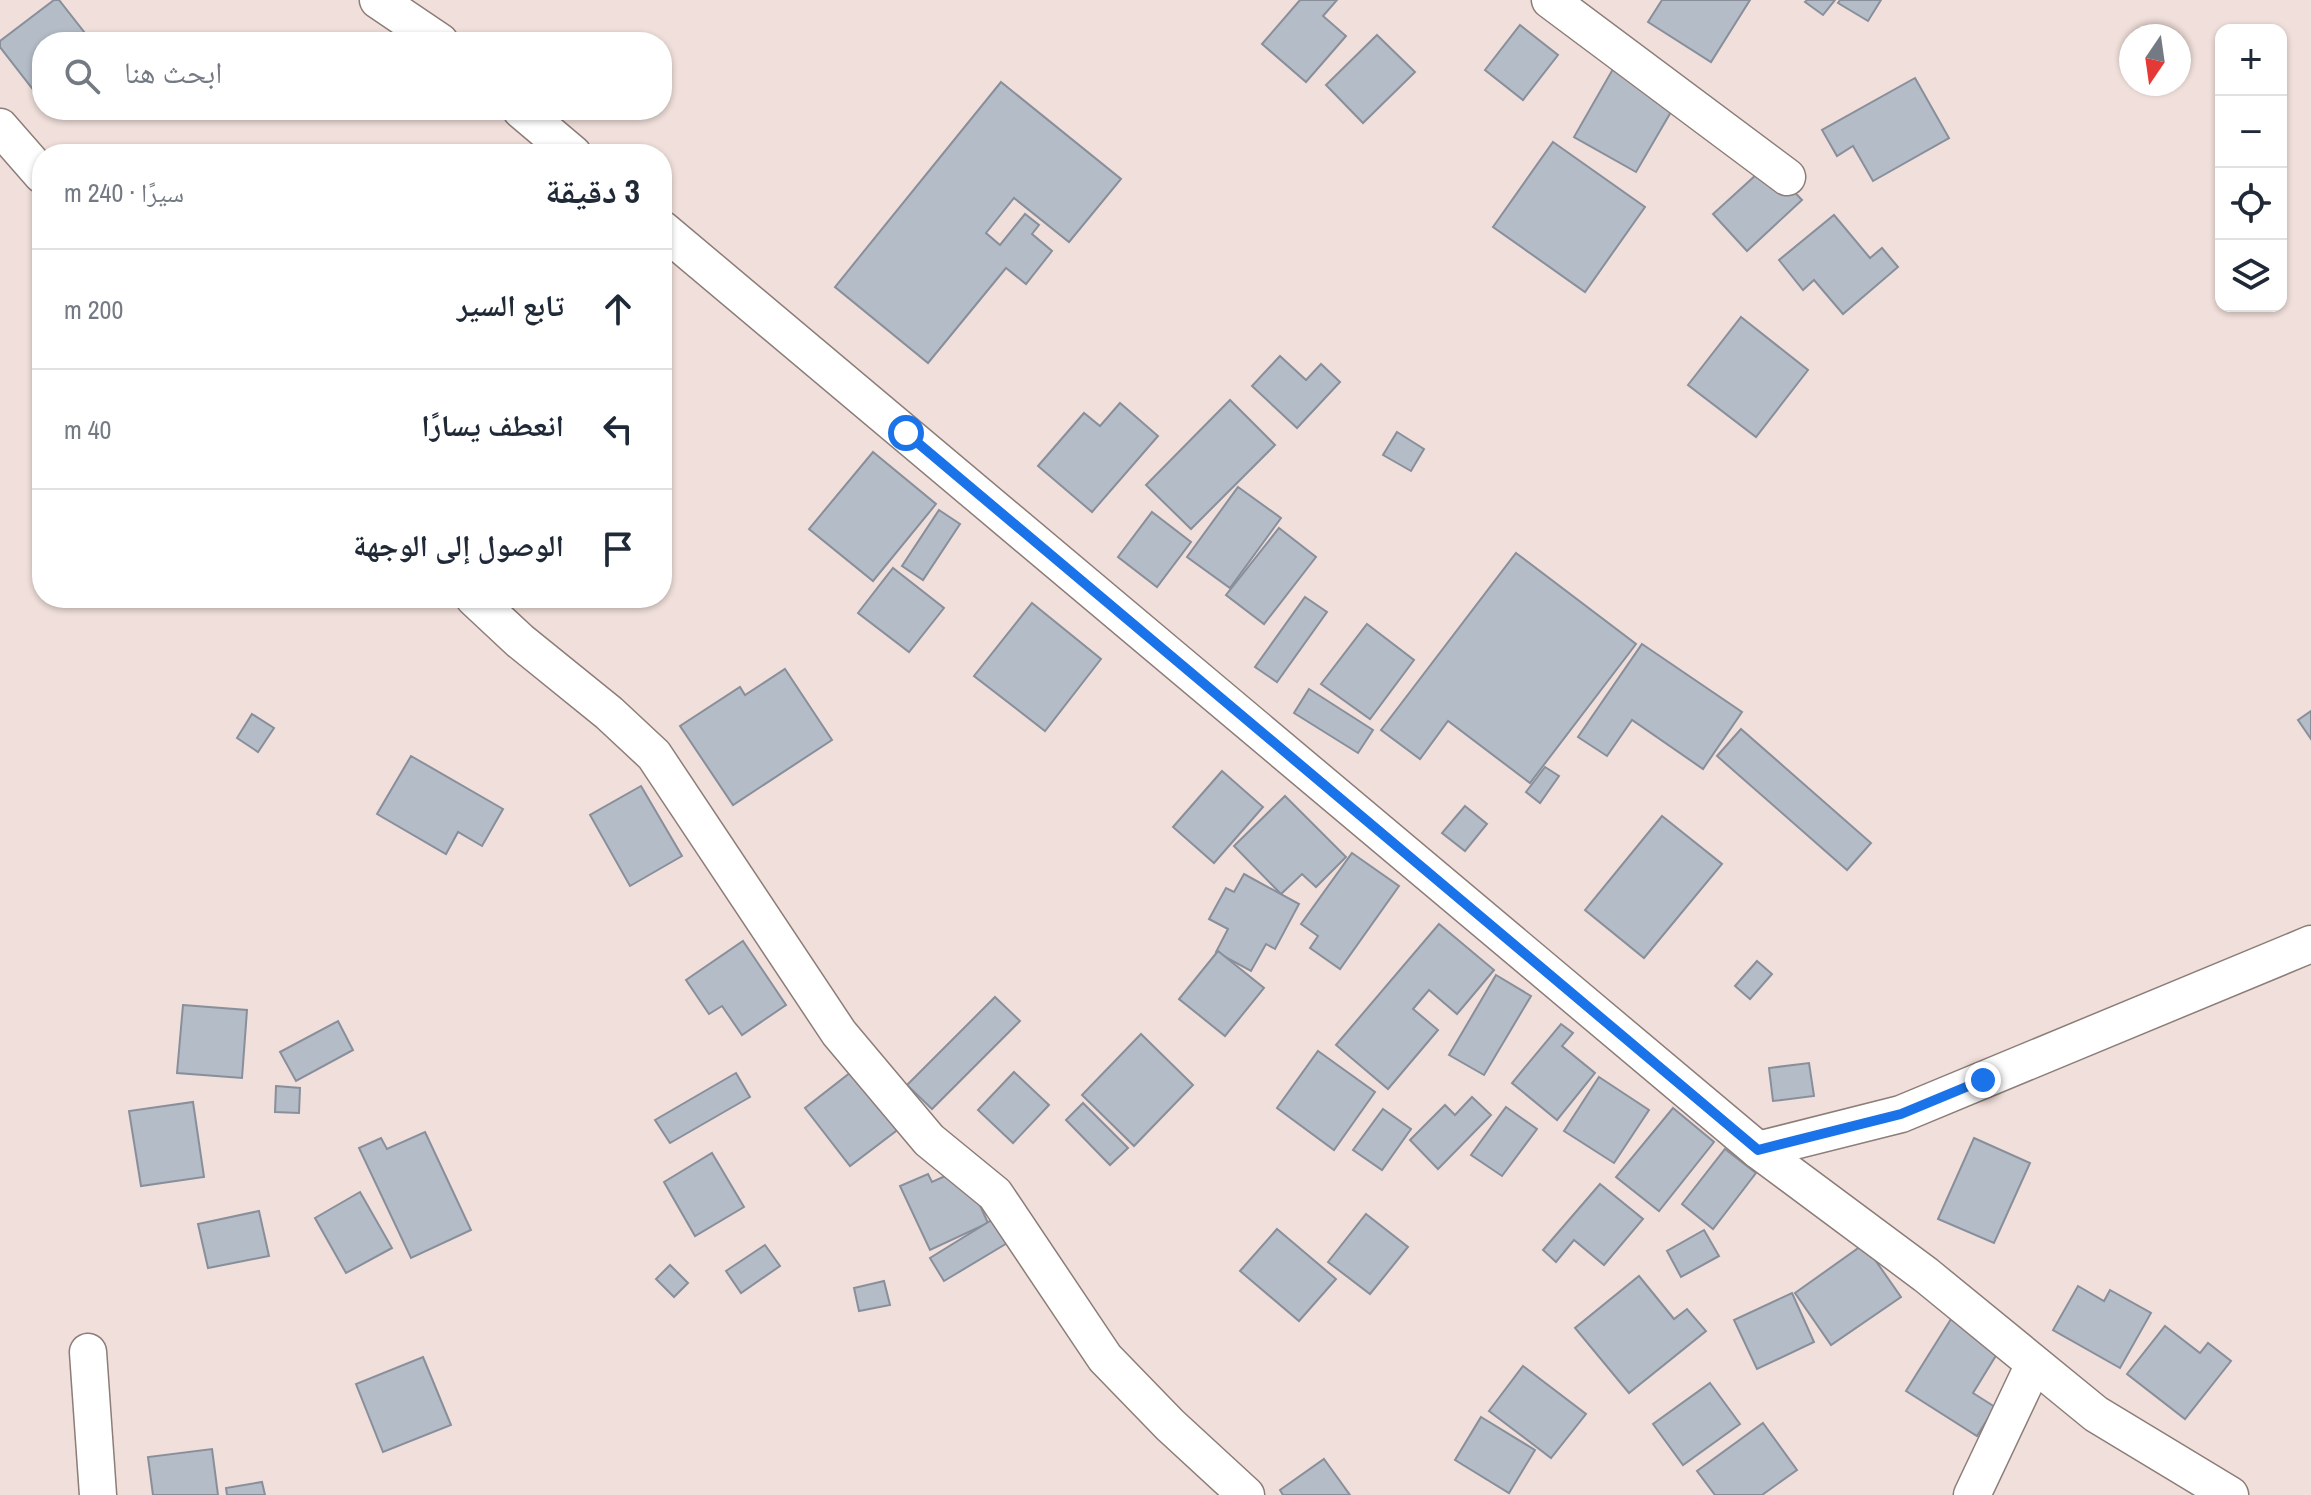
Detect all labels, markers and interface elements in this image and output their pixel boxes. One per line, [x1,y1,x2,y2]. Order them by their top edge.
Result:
north arrow [2119,24,2191,96]
map controls [2215,24,2287,312]
button: + [2215,24,2287,96]
search box [32,32,672,120]
text: ابحث هنا [124,52,222,92]
icon: search [60,54,104,98]
button: − [2215,96,2287,168]
text: 3 دقيقة [545,168,640,214]
button: locate [2215,168,2287,240]
text: سيرًا · 240 m [64,175,184,210]
button: layers [2215,240,2287,312]
text: تابع السير [457,285,564,325]
icon: ahead [596,287,640,331]
text: 200 m [64,292,123,327]
text: انعطف يسارًا [421,405,564,445]
icon: left [596,407,640,451]
text: 40 m [64,412,111,447]
route start [888,415,924,451]
text: الوصول إلى الوجهة [353,525,564,565]
icon: arrive [596,527,640,571]
route end [1965,1062,2001,1098]

